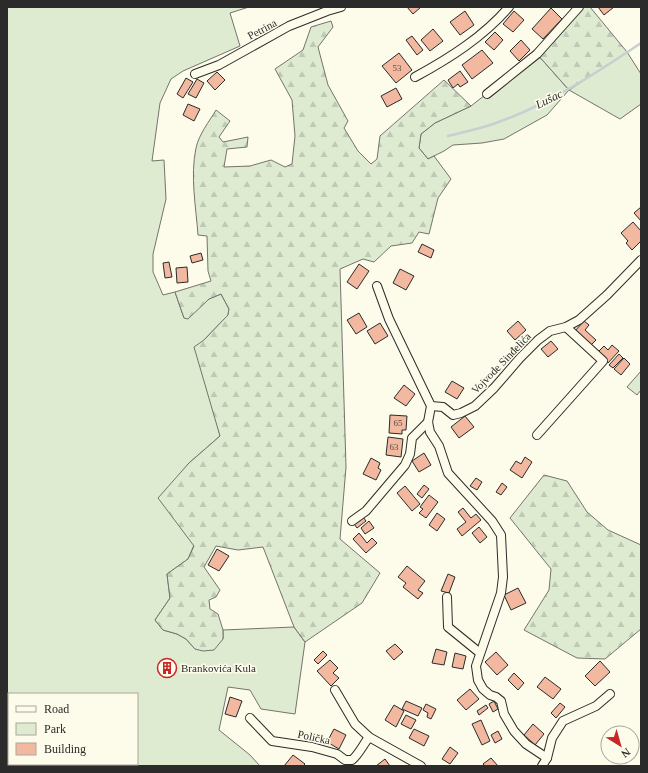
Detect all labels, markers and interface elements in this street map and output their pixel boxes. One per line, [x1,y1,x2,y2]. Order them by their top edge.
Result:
street label: Petrina [245,16,279,42]
house number: 53 [393,63,402,73]
water label: Lušac [532,86,566,112]
street label: Vojvode Sinđelića [469,330,533,396]
house number: 65 [394,418,403,428]
house number: 63 [390,442,399,452]
building icon: Brankovića Kula [156,657,178,679]
place label: Brankovića Kula [181,662,256,674]
legend [8,693,138,765]
text: Road [44,702,69,716]
text: Park [44,722,66,736]
north arrow [600,725,640,765]
street label: Polička [297,728,331,746]
text: Building [44,742,86,756]
text: N [619,746,633,760]

